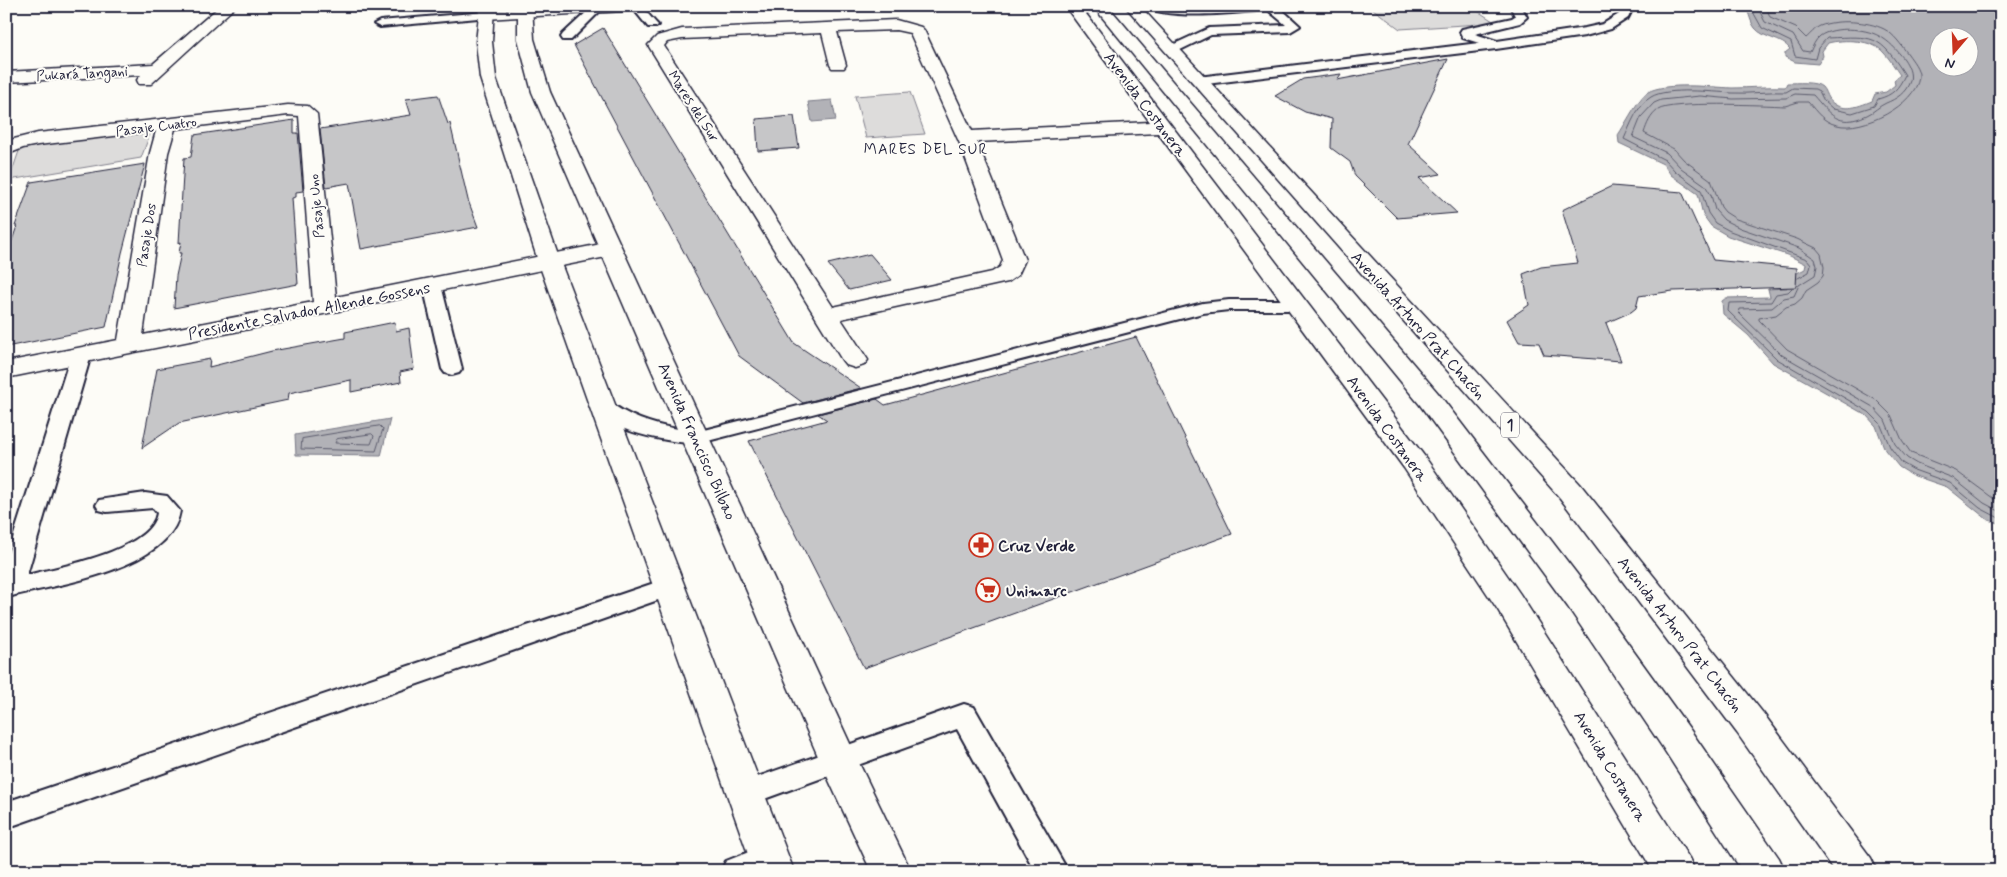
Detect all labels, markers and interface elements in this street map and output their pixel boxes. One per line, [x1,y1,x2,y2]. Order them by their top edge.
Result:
north arrow [1930,28,1980,78]
street label: Avenida Costanera [1099,48,1191,162]
text: N [1943,53,1957,73]
street label: Pukará Tangani [36,63,128,86]
street label: Mares del Sur [663,67,723,146]
street label: Pasaje Cuatro [115,113,198,141]
district label: MARES DEL SUR [864,140,988,160]
street label: Pasaje Uno [305,173,329,239]
street label: Pasaje Dos [133,202,161,268]
street label: Avenida Arturo Prat Chacón [1346,248,1490,404]
street label: Presidente Salvador Allende Gossens [186,278,432,345]
street label: Avenida Francisco Bilbao [652,360,741,524]
street label: Avenida Costanera [1341,372,1433,486]
road number: 1 [1501,412,1519,438]
pharmacy icon: Cruz Verde [968,532,994,558]
place label: Cruz Verde [998,536,1076,557]
street label: Avenida Arturo Prat Chacón [1612,553,1747,717]
supermarket icon: Unimarc [975,577,1001,603]
place label: Unimarc [1006,581,1067,602]
street label: Avenida Costanera [1568,707,1651,826]

